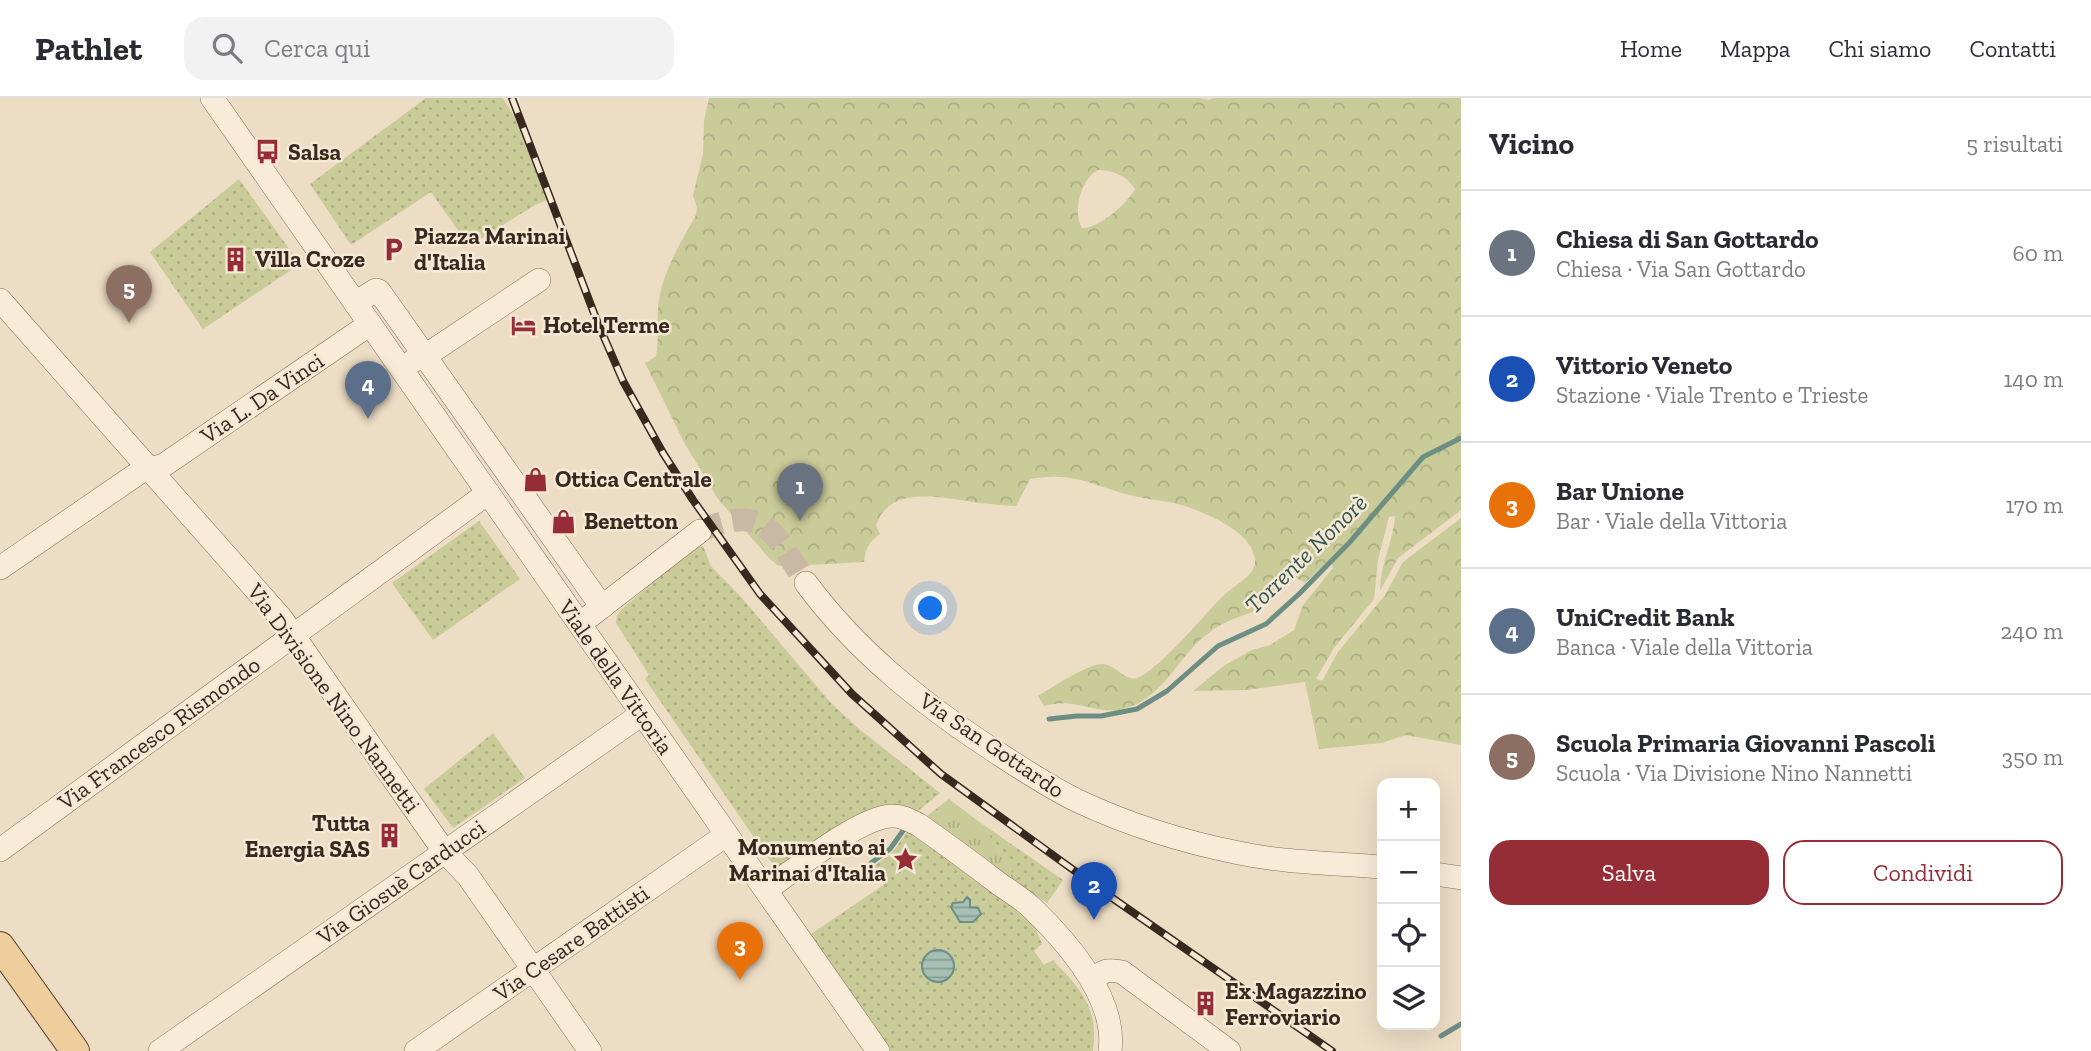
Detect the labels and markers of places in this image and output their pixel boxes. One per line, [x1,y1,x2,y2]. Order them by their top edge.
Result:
bus stop icon: Salsa [254,138,282,166]
place label: Salsa [288,138,342,166]
place label: Piazza Marinai d'Italia [414,222,566,276]
parking icon: Piazza Marinai d'Italia [380,235,408,263]
building icon: Villa Croze [221,245,249,273]
place label: Villa Croze [255,245,365,273]
pin: 5 [106,265,152,323]
hotel icon: Hotel Terme [509,311,537,339]
place label: Hotel Terme [543,311,670,339]
pin: 4 [345,361,391,419]
pin: 1 [777,463,823,521]
shop icon: Ottica Centrale [521,465,549,493]
place label: Ottica Centrale [555,465,712,493]
shop icon: Benetton [550,507,578,535]
place label: Benetton [584,507,679,535]
place label: Tutta Energia SAS [245,809,370,863]
building icon: Tutta Energia SAS [376,822,404,850]
place label: Monumento ai Marinai d'Italia [729,833,886,887]
place icon: Monumento ai Marinai d'Italia [892,846,920,874]
pin: 2 [1071,862,1117,920]
pin: 3 [717,922,763,980]
place label: Ex Magazzino Ferroviario [1225,977,1367,1031]
building icon: Ex Magazzino Ferroviario [1191,990,1219,1018]

